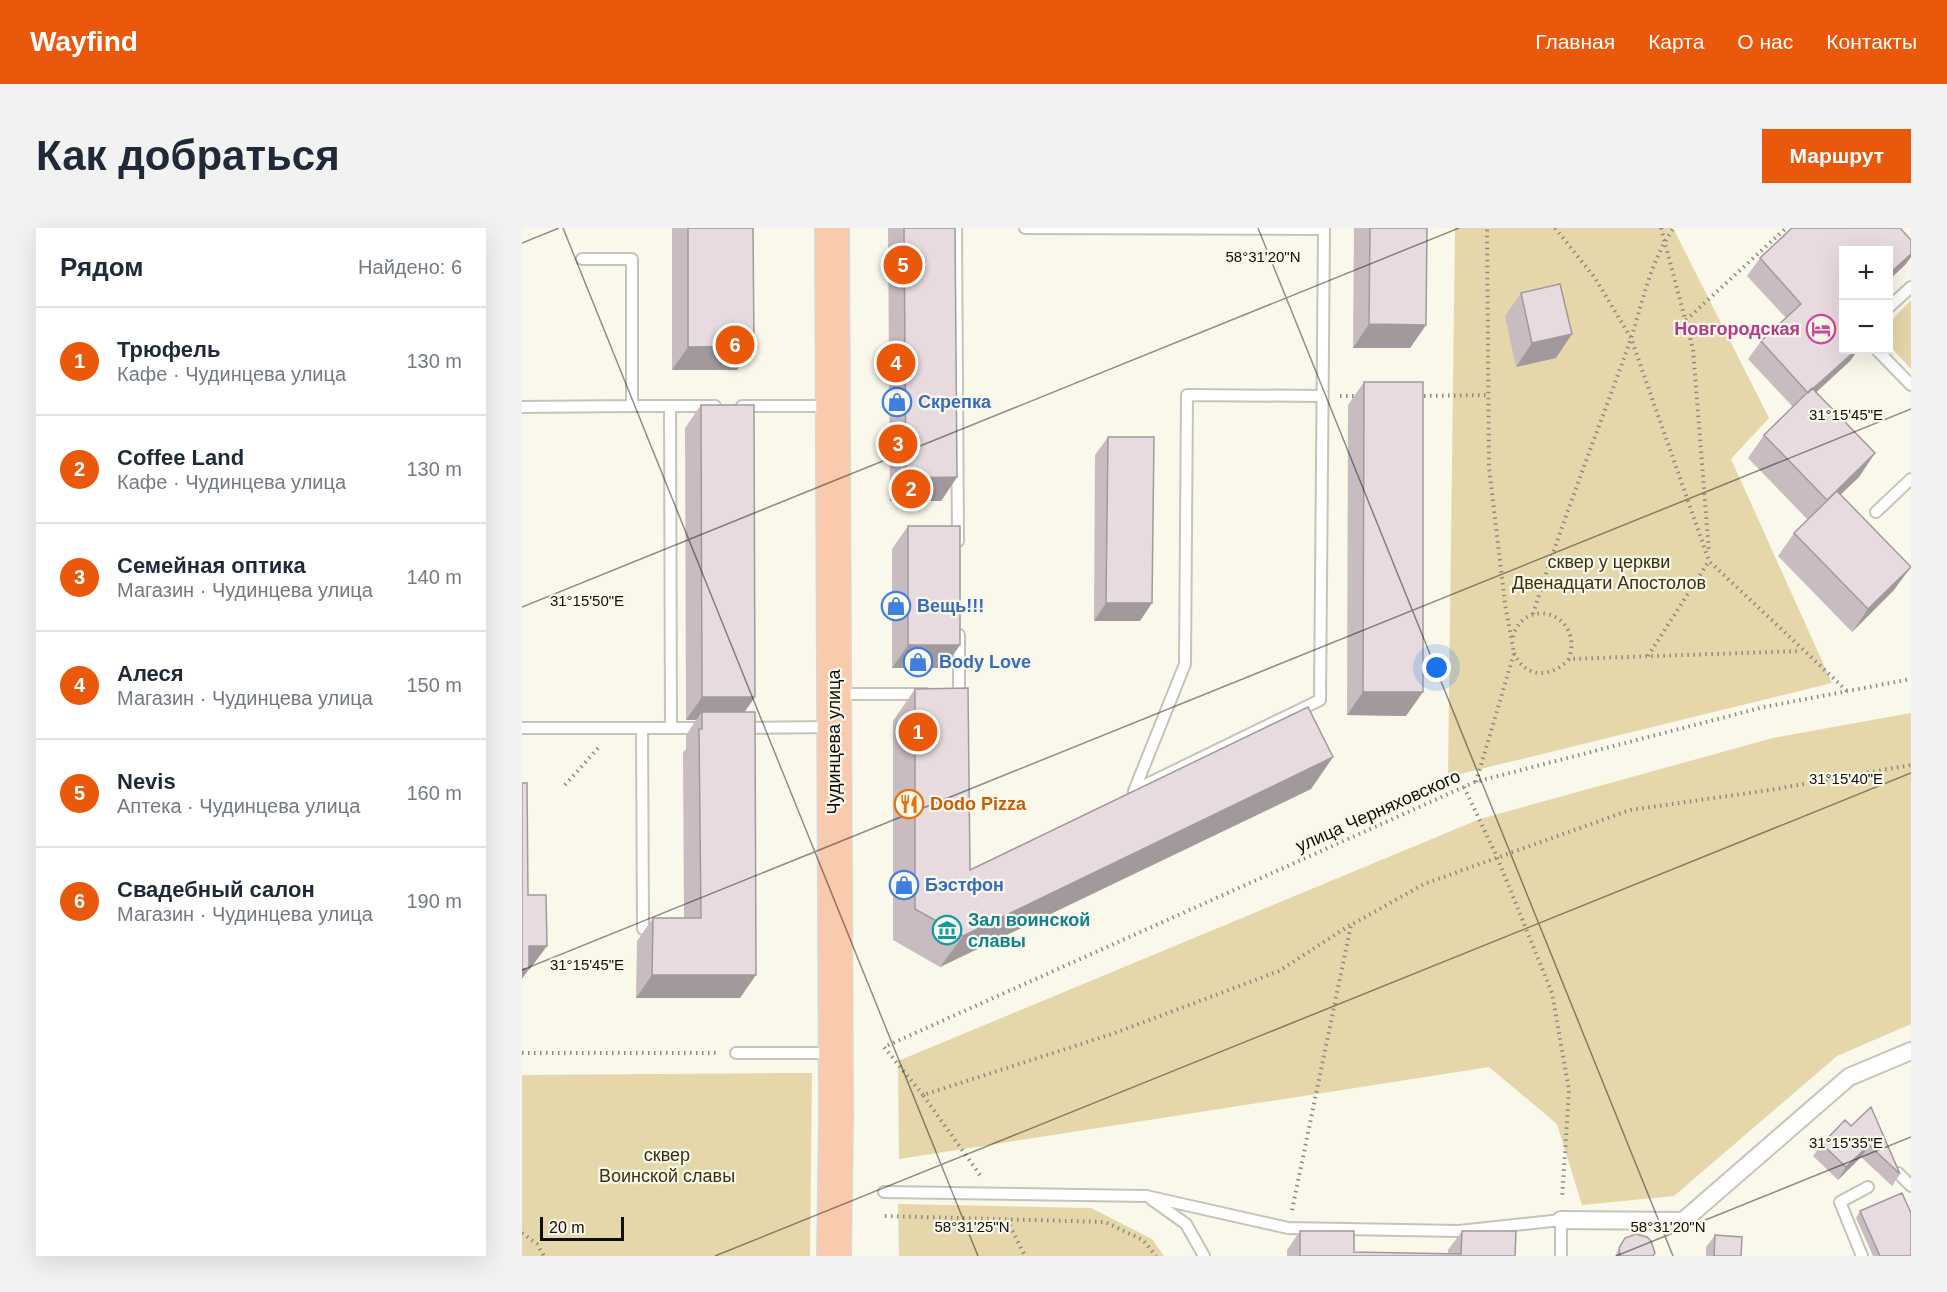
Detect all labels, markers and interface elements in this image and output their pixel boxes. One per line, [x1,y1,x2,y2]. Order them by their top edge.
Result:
text: Wayfind [30,26,138,57]
text: Главная [1535,30,1615,53]
text: Карта [1648,30,1704,53]
text: О нас [1737,30,1793,53]
text: Контакты [1826,30,1917,53]
button: Маршрут [1762,129,1911,183]
text: Как добраться [36,132,340,179]
pin: 5 [884,243,922,288]
map controls [1839,246,1893,354]
button: + [1839,246,1893,300]
text: 58°31'20"N [1225,248,1301,265]
text: Рядом [60,252,143,282]
text: Найдено: 6 [358,256,462,278]
button: − [1839,300,1893,354]
hotel icon: Новгородская [1805,313,1837,345]
place label: Новгородская [1674,319,1800,339]
pin: 6 [716,322,754,368]
text: Трюфель [117,337,221,362]
pin: 4 [876,340,916,386]
text: 1 [74,350,85,372]
text: 130 m [406,350,462,372]
text: Кафе · Чудинцева улица [117,363,346,385]
shop icon: Скрепка [881,386,913,418]
place label: Скрепка [918,392,992,412]
text: 31°15'45"E [1809,406,1883,423]
pin: 3 [878,422,917,466]
text: Coffee Land [117,445,244,470]
text: 2 [74,458,85,480]
text: 130 m [406,458,462,480]
pin: 2 [892,466,930,512]
text: Кафе · Чудинцева улица [117,471,346,493]
park label: сквер у церкви Двенадцати Апостолов [1512,552,1706,593]
text: Семейная оптика [117,553,306,578]
text: 3 [74,566,85,588]
text: 140 m [406,566,462,588]
text: Магазин · Чудинцева улица [117,579,373,601]
shop icon: Вещь!!! [880,590,912,622]
text: 31°15'50"E [550,592,624,609]
place label: Вещь!!! [917,596,984,616]
shop icon: Body Love [902,646,934,678]
place label: Body Love [939,652,1031,672]
your location [1422,653,1451,682]
text: Алеся [117,661,184,686]
street label: Чудинцева улица [824,669,844,814]
text: 4 [74,674,85,696]
text: 150 m [406,674,462,696]
text: Магазин · Чудинцева улица [117,687,373,709]
pin: 1 [898,710,938,754]
street label: улица Черняховского [1293,766,1463,856]
text: Nevis [117,769,176,794]
text: 31°15'40"E [1809,770,1883,787]
text: 5 [74,782,85,804]
text: 160 m [406,782,462,804]
restaurant icon: Dodo Pizza [893,788,925,820]
place label: Dodo Pizza [930,794,1027,814]
text: Аптека · Чудинцева улица [117,795,360,817]
shop icon: Бэстфон [888,869,920,901]
place label: Бэстфон [925,875,1004,895]
text: Свадебный салон [117,877,315,902]
text: 6 [74,890,85,912]
text: 190 m [406,890,462,912]
text: Магазин · Чудинцева улица [117,903,373,925]
place label: Зал воинской славы [968,910,1090,951]
museum icon: Зал воинской славы [931,914,963,946]
text: 31°15'45"E [550,956,624,973]
text: 31°15'35"E [1809,1134,1883,1151]
park label: сквер Воинской славы [599,1145,735,1186]
scale bar [540,1214,624,1242]
text: 58°31'25"N [934,1218,1010,1235]
text: 58°31'20"N [1630,1218,1706,1235]
text: 20 m [549,1219,585,1236]

